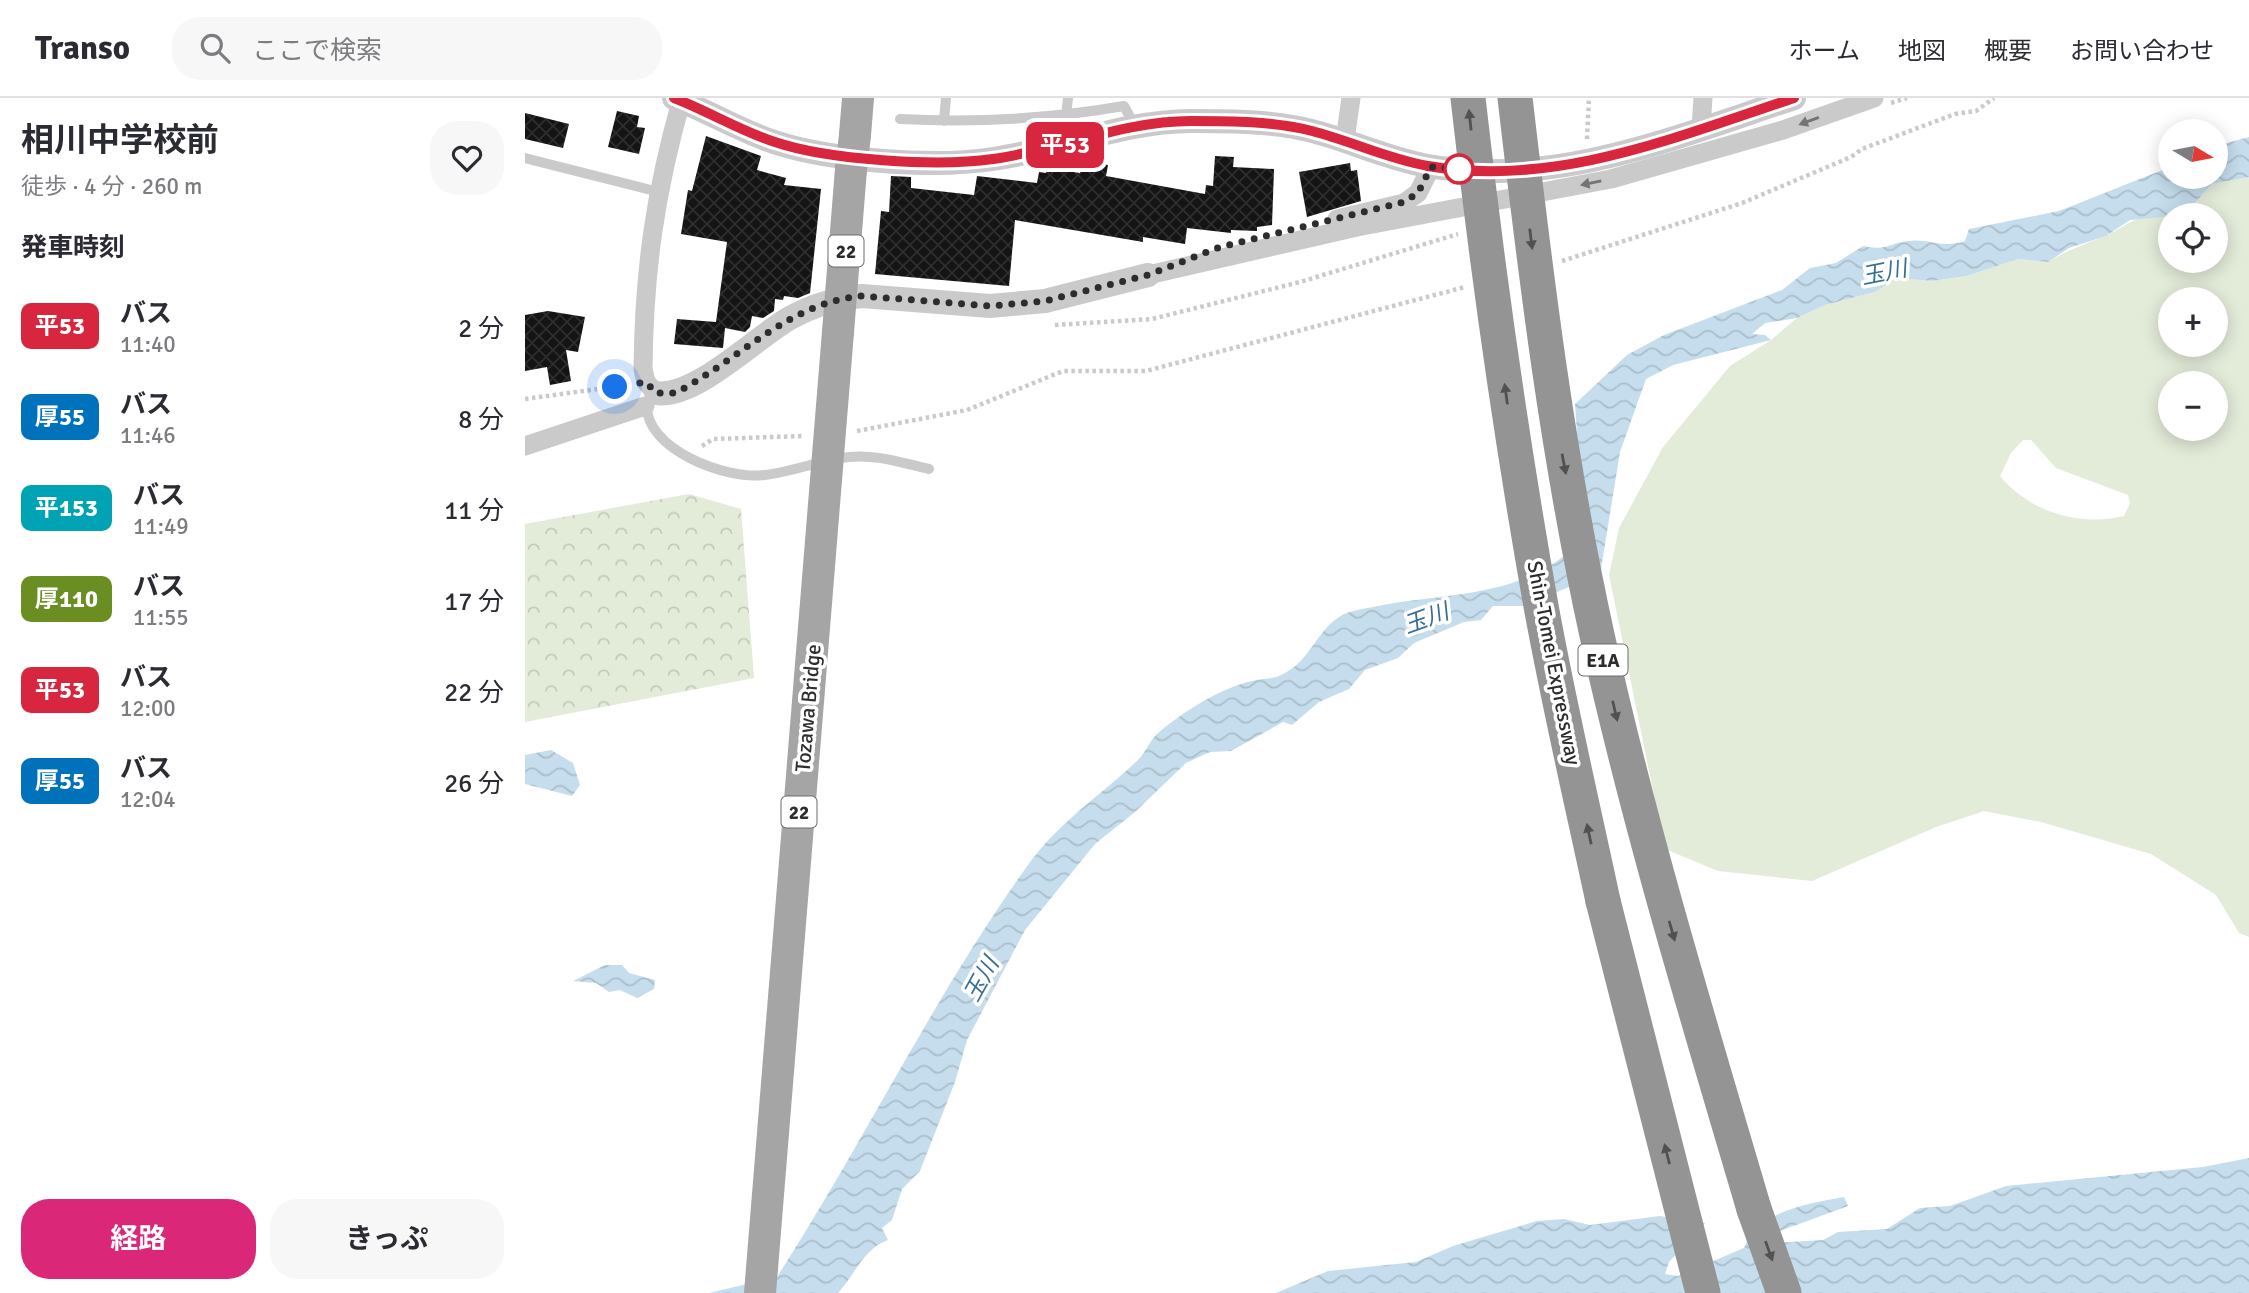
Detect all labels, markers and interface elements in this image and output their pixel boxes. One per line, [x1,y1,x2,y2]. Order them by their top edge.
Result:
search box [172,17,662,80]
text: Transo [35,28,130,69]
icon: search [196,29,234,67]
text: ここで検索 [252,35,382,67]
text: ホーム [1789,36,1860,66]
text: 地図 [1898,36,1946,66]
text: 概要 [1984,36,2032,66]
text: お問い合わせ [2070,36,2214,66]
one-way arrow [1465,109,1476,131]
one-way arrow [1799,116,1820,127]
north arrow [2158,119,2228,189]
map controls [2158,119,2228,441]
text: 相川中学校前 [21,120,219,161]
button: heart [430,121,504,195]
line badge: 平53 [1025,122,1105,168]
text: 平53 [1040,130,1090,160]
unlabelled marker [1444,154,1474,184]
text: 徒歩 · 4 分 · 260 m [21,172,202,201]
one-way arrow [1580,178,1602,189]
button: locate [2158,203,2228,273]
one-way arrow [1526,228,1537,250]
text: 発車時刻 [21,232,125,264]
road number: 22 [829,236,863,266]
water label: 玉川 [1859,253,1912,291]
button: + [2158,287,2228,357]
text: バス [120,298,172,330]
text: 平53 [35,311,85,341]
text: 2 分 [458,313,504,345]
text: 11:40 [120,330,176,359]
your location [597,369,632,404]
button: − [2158,371,2228,441]
one-way arrow [1500,383,1511,405]
text: バス [120,389,172,421]
text: 厚55 [35,402,85,432]
text: 8 分 [458,404,504,436]
text: 11:46 [120,421,176,450]
one-way arrow [1559,453,1570,475]
text: バス [133,480,185,512]
text: 平153 [35,493,98,523]
text: 11 分 [444,495,504,527]
text: 11:49 [133,512,189,541]
street label: Shin-Tomei Expressway [1521,559,1587,768]
text: バス [133,571,185,603]
text: 厚110 [35,584,98,614]
text: 17 分 [444,586,504,618]
water label: 玉川 [1400,596,1456,640]
text: 11:55 [133,603,189,632]
street label: Tozawa Bridge [789,643,827,773]
road number: E1A [1579,645,1627,676]
text: バス [120,662,172,694]
text: 平53 [35,675,85,705]
text: 22 分 [444,677,504,709]
text: 12:00 [120,694,176,723]
one-way arrow [1610,700,1621,722]
text: バス [120,753,172,785]
text: 厚55 [35,766,85,796]
text: 26 分 [444,768,504,800]
text: 12:04 [120,785,176,814]
road number: 22 [781,796,817,828]
one-way arrow [1583,823,1594,845]
one-way arrow [1668,920,1678,941]
water label: 玉川 [958,949,1007,1006]
one-way arrow [1661,1142,1672,1164]
button: 経路 [21,1199,256,1279]
button: きっぷ [270,1199,504,1279]
one-way arrow [1764,1241,1775,1262]

